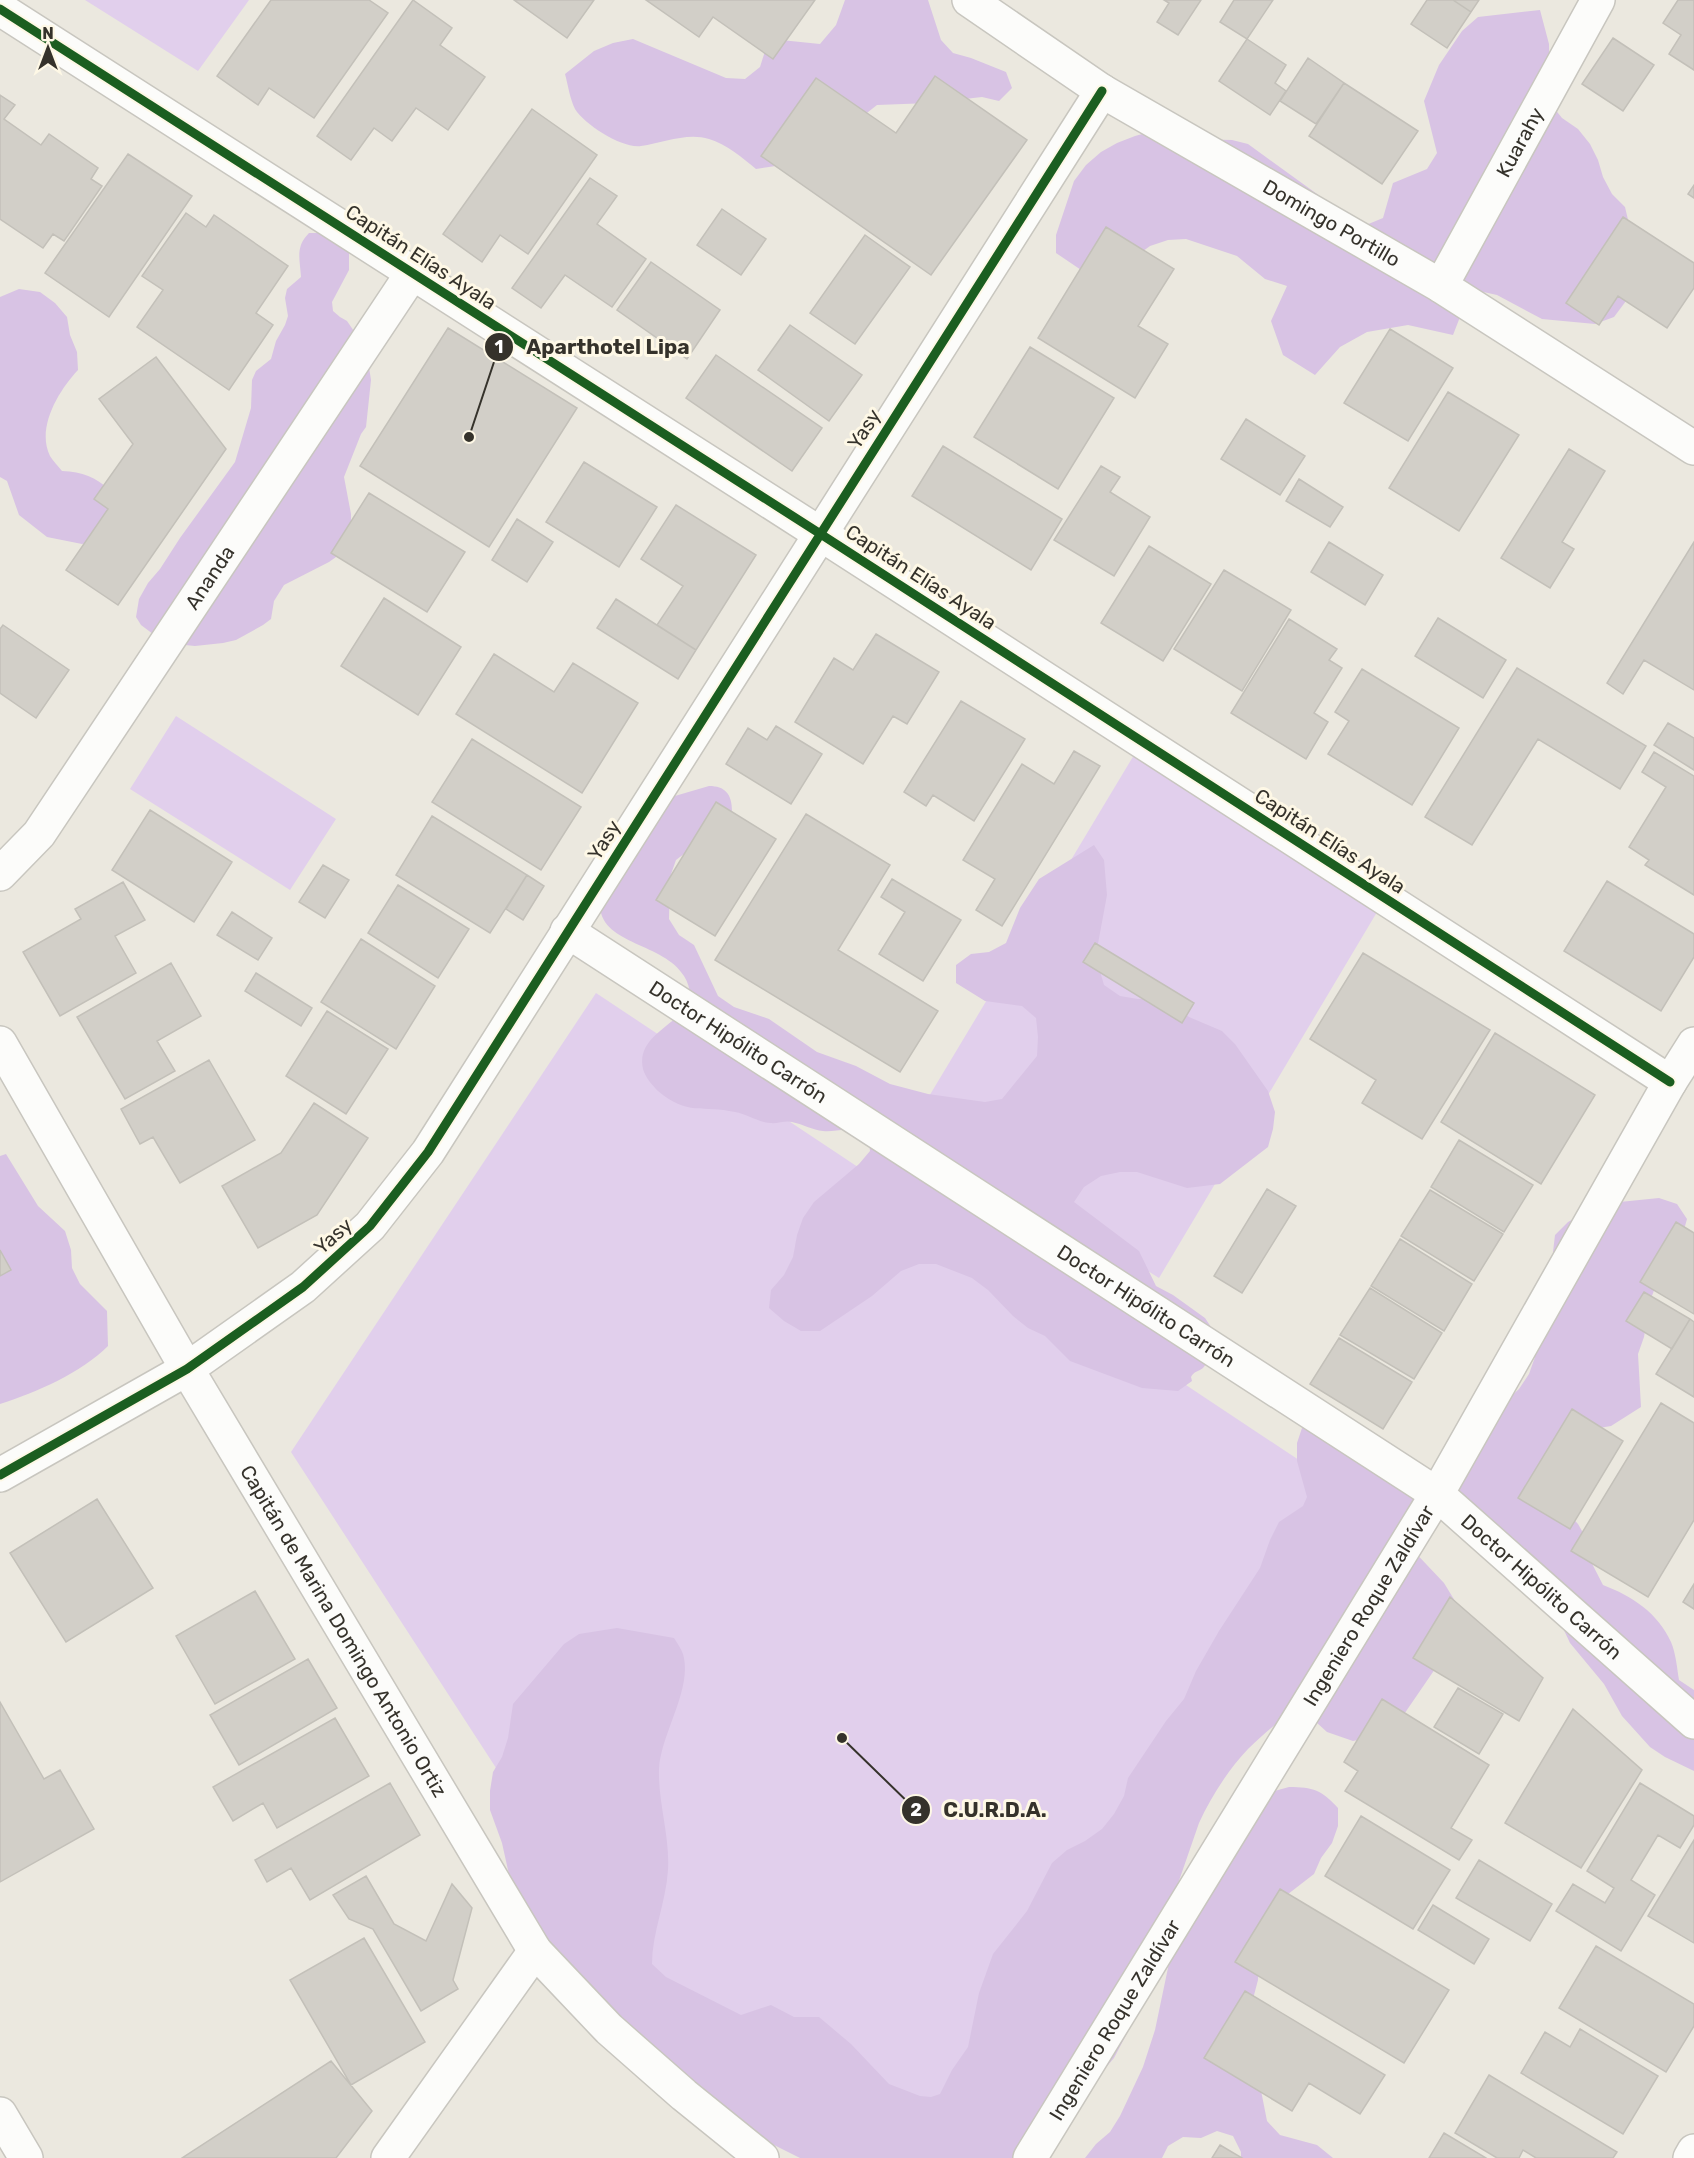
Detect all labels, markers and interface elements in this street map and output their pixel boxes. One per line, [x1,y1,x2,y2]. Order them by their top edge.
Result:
north arrow [18,18,78,78]
text: N [42,24,54,43]
street label: Kuarahy [1491,103,1549,181]
street label: Domingo Portillo [1259,174,1404,272]
street label: Capitán Elías Ayala [341,199,501,315]
callout: Aparthotel Lipa [484,328,702,367]
text: Aparthotel Lipa [526,334,690,359]
text: 1 [495,336,503,358]
street label: Yasy [842,404,886,454]
street label: Capitán Elías Ayala [841,519,1001,635]
street label: Ananda [180,541,240,614]
street label: Capitán Elías Ayala [1250,783,1410,899]
street label: Yasy [582,815,626,865]
street label: Doctor Hipólito Carrón [645,975,832,1108]
street label: Yasy [309,1213,357,1259]
street label: Doctor Hipólito Carrón [1053,1240,1240,1372]
street label: Capitán de Marina Domingo Antonio Ortiz [235,1461,452,1801]
street label: Ingeniero Roque Zaldívar [1298,1500,1440,1710]
street label: Doctor Hipólito Carrón [1456,1509,1627,1664]
callout: C.U.R.D.A. [901,1790,1059,1829]
text: C.U.R.D.A. [943,1797,1047,1822]
text: 2 [910,1799,922,1821]
street label: Ingeniero Roque Zaldívar [1044,1915,1186,2125]

